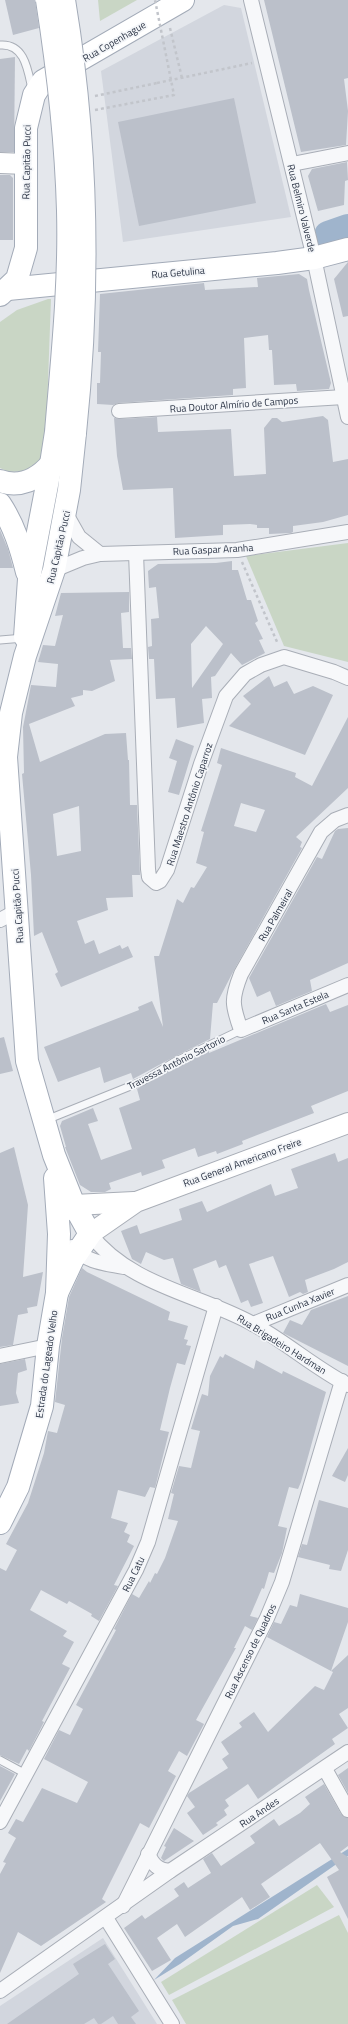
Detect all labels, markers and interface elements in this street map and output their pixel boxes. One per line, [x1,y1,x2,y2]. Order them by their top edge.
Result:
street label: Rua Copenhague [80,17,149,66]
street label: Rua Capitão Pucci [18,125,35,199]
street label: Rua Belmiro Valverde [283,163,320,254]
street label: Rua Getulina [151,263,205,282]
street label: Rua Doutor Almírio de Campos [169,393,299,416]
street label: Rua Capitão Pucci [43,509,74,585]
street label: Rua Gaspar Aranha [172,540,254,559]
street label: Rua Maestro Antônio Caparroz [162,740,217,868]
street label: Rua Capitão Pucci [7,868,28,944]
street label: Rua Palmeiral [254,886,296,944]
street label: Rua Santa Estela [259,987,331,1028]
street label: Travessa Antônio Sartorio [125,1031,228,1094]
street label: Rua General Americano Freire [181,1134,303,1191]
street label: Rua Cunha Xavier [263,1284,337,1325]
street label: Estrada do Lageado Velho [32,1309,61,1419]
street label: Rua Brigadeiro Hardman [234,1311,329,1378]
street label: Rua Catu [118,1554,149,1595]
street label: Rua Ascenso de Quadros [221,1601,280,1701]
street label: Rua Andes [236,1793,282,1831]

